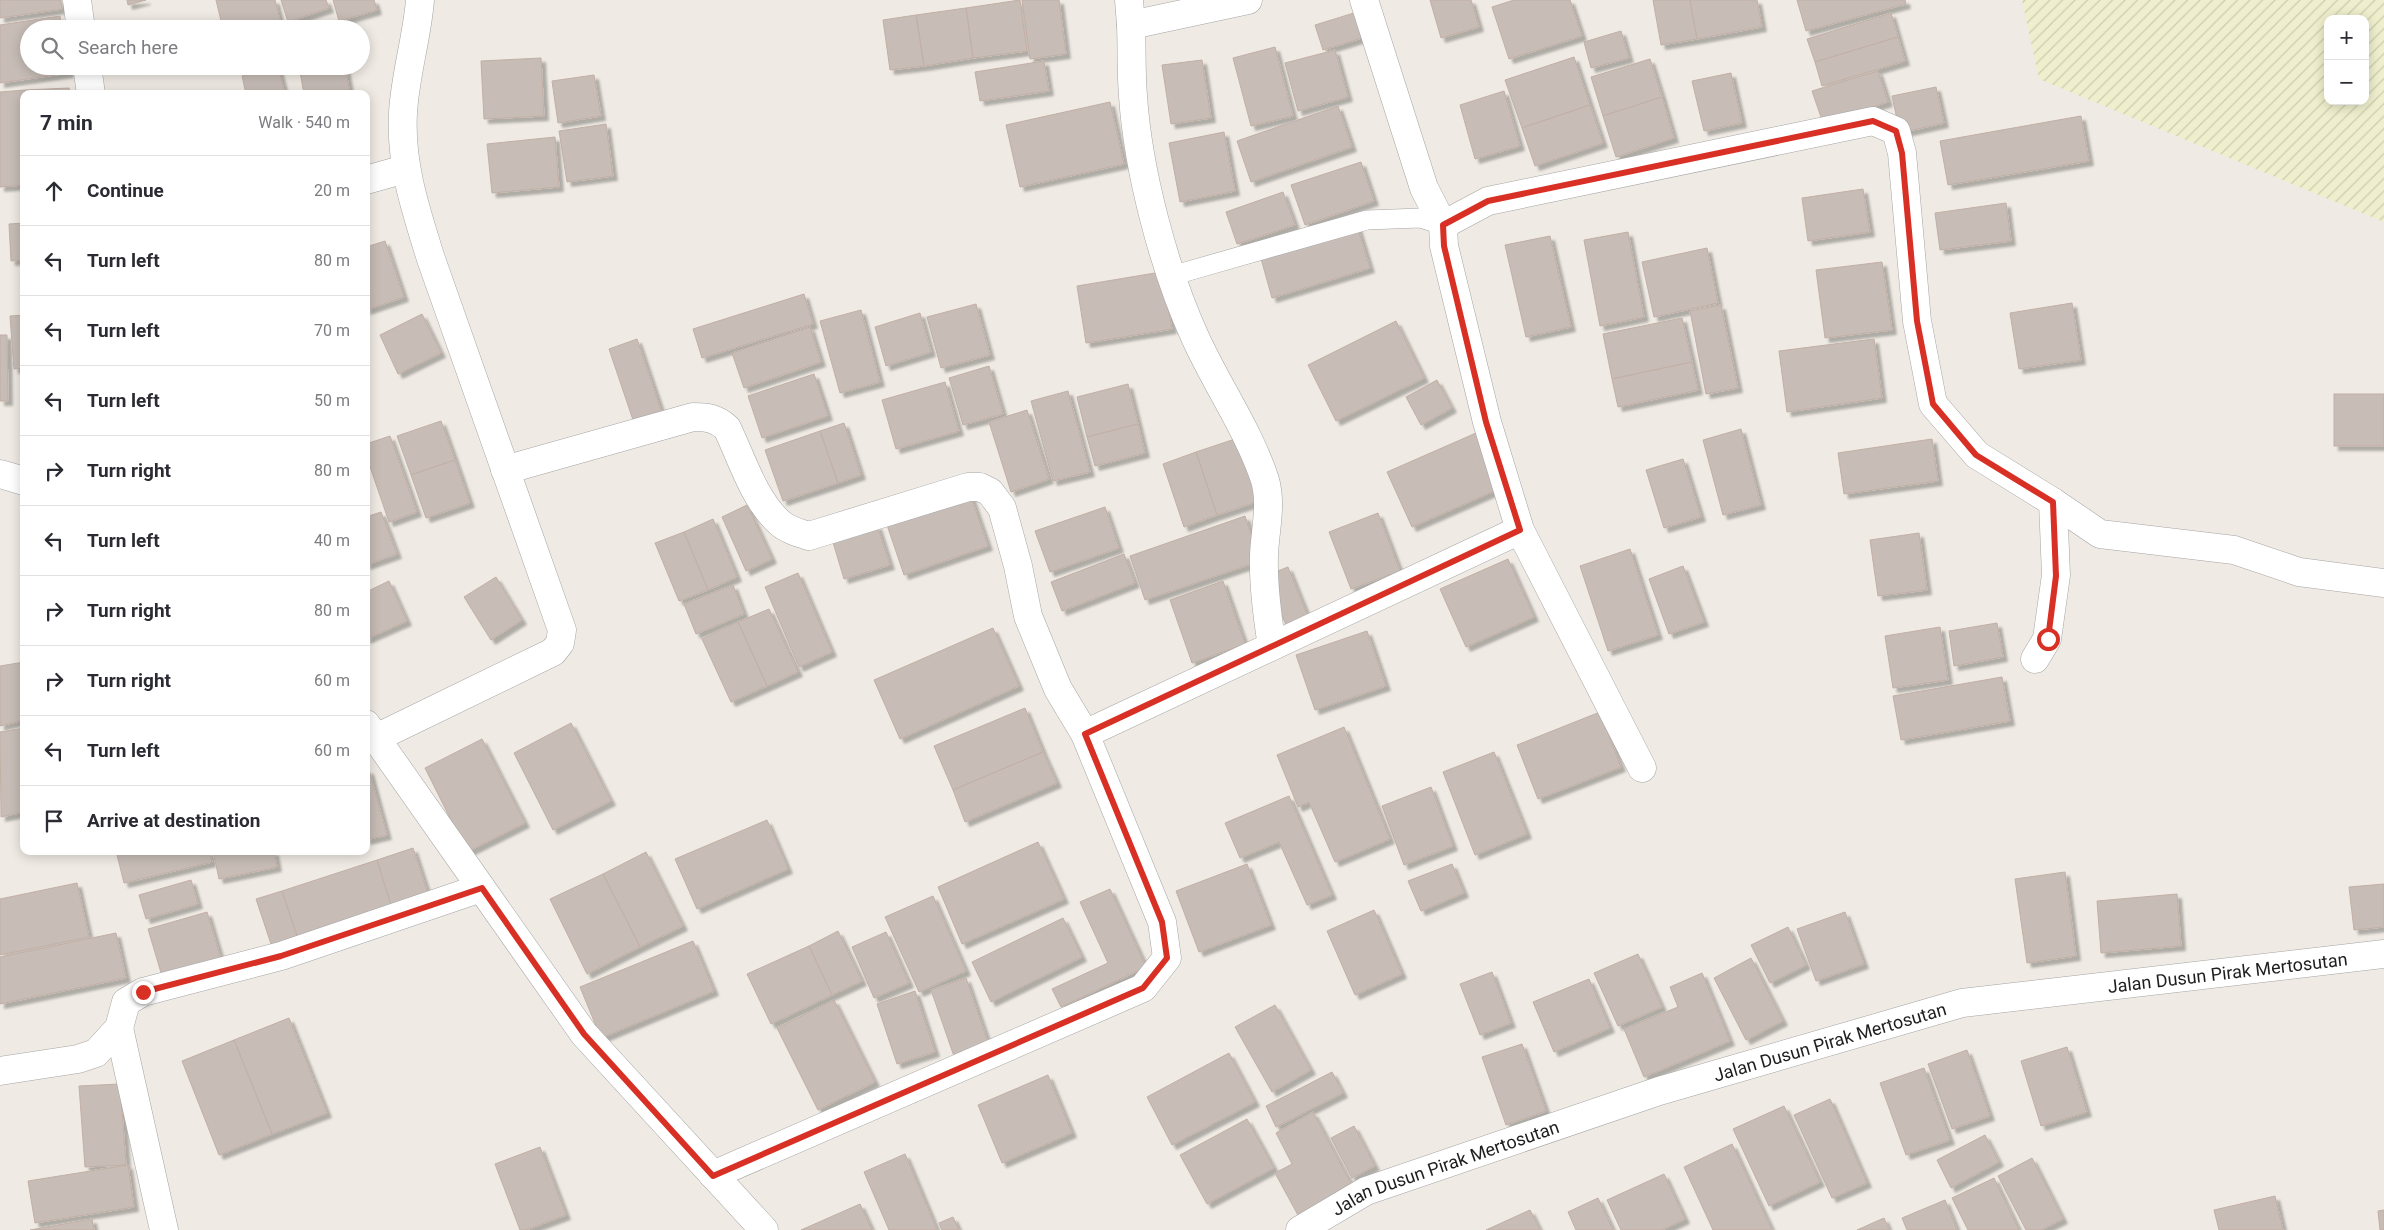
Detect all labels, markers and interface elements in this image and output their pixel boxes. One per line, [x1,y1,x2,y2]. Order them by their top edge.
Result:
map controls [2324,15,2369,105]
button: + [2324,15,2369,60]
search box [20,20,370,75]
icon: search [38,34,66,62]
text: Search here [78,36,178,59]
button: − [2324,60,2369,105]
text: 7 min [40,111,93,135]
text: Walk · 540 m [258,113,350,132]
icon: ahead [40,177,68,205]
text: Continue [87,179,164,202]
text: 20 m [314,181,350,200]
icon: left [40,247,68,275]
text: Turn left [87,249,160,272]
text: 80 m [314,251,350,270]
icon: left [40,317,68,345]
text: Turn left [87,319,160,342]
text: 70 m [314,321,350,340]
icon: left [40,387,68,415]
text: Turn left [87,389,160,412]
text: 50 m [314,391,350,410]
icon: right [40,457,68,485]
text: Turn right [87,459,171,482]
text: 80 m [314,461,350,480]
icon: left [40,527,68,555]
text: Turn left [87,529,160,552]
text: 40 m [314,531,350,550]
icon: right [40,597,68,625]
text: Turn right [87,599,171,622]
text: 80 m [314,601,350,620]
route start [2037,628,2060,651]
icon: right [40,667,68,695]
text: Turn right [87,669,171,692]
text: 60 m [314,671,350,690]
icon: left [40,737,68,765]
text: Turn left [87,739,160,762]
text: 60 m [314,741,350,760]
icon: arrive [40,807,68,835]
text: Arrive at destination [87,809,260,832]
street label: Jalan Dusun Pirak Mertosutan [2106,948,2349,997]
route end [132,981,155,1004]
street label: Jalan Dusun Pirak Mertosutan [1711,998,1948,1085]
street label: Jalan Dusun Pirak Mertosutan [1328,1115,1562,1220]

